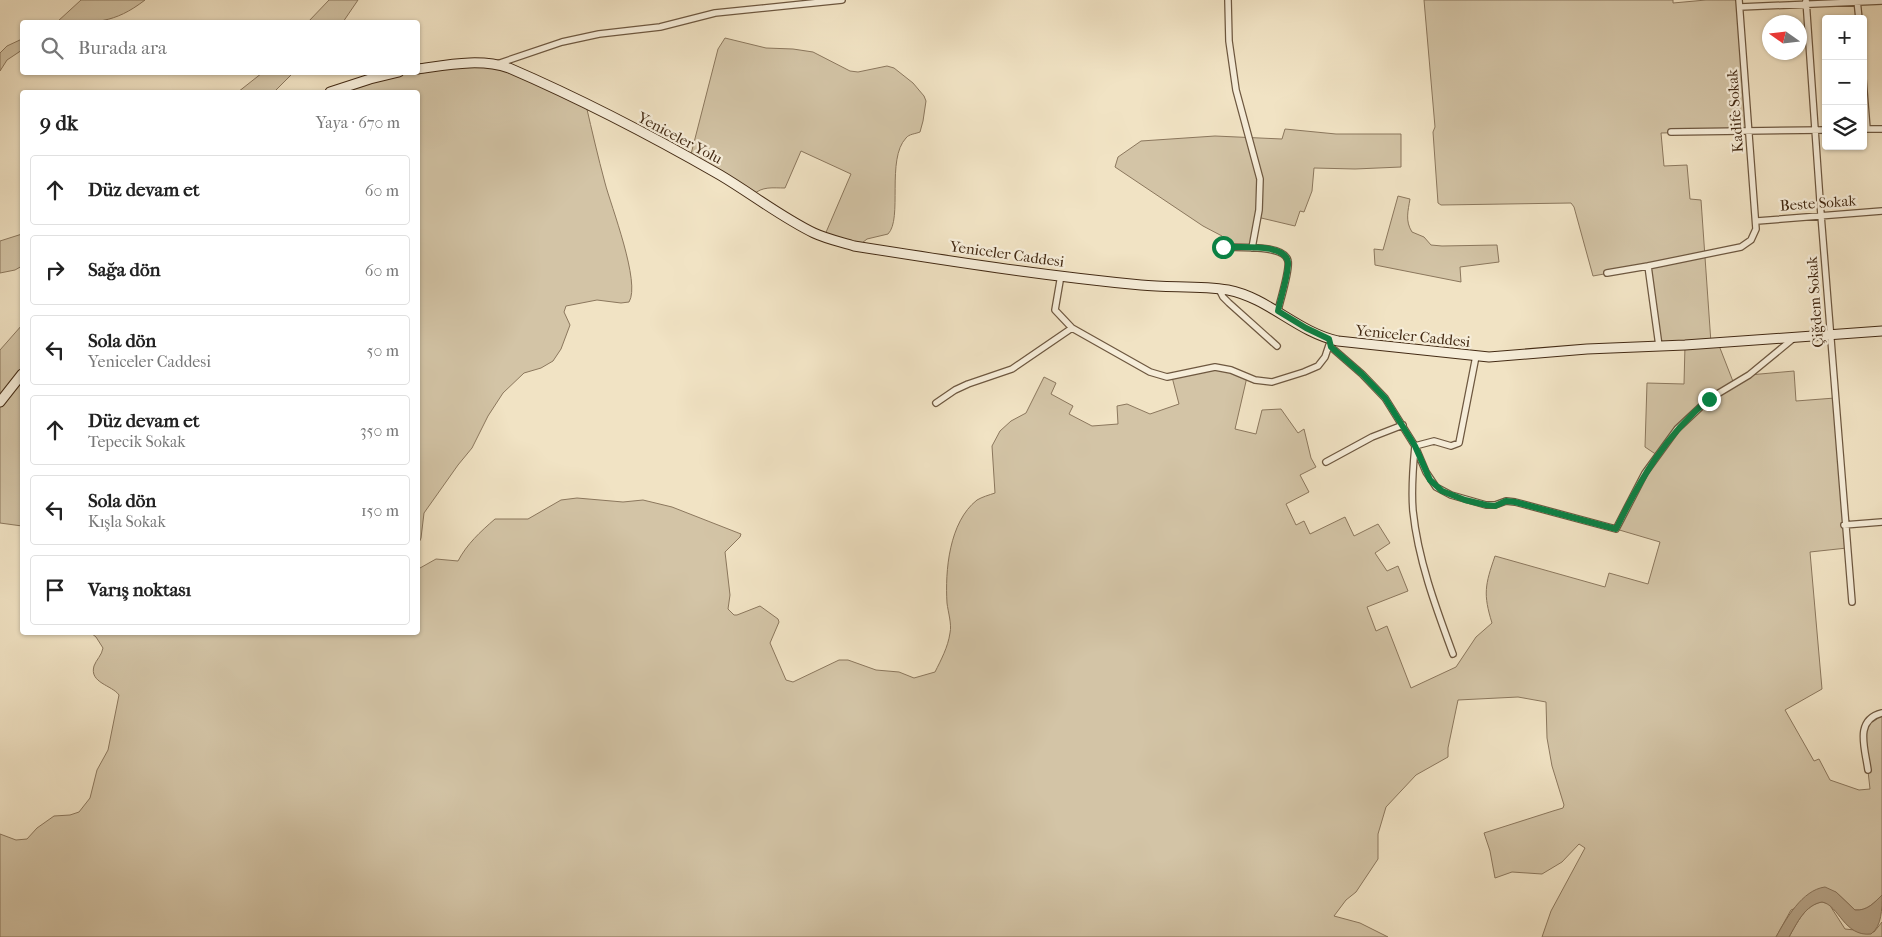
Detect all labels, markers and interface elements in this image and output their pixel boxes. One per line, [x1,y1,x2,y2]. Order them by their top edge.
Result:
north arrow [1762,15,1807,60]
map controls [1822,15,1867,150]
button: + [1822,15,1867,60]
search box [20,20,420,75]
icon: search [38,34,66,62]
text: Burada ara [78,37,167,59]
button: − [1822,60,1867,105]
street label: Kadife Sokak [1723,68,1747,153]
button: layers [1822,105,1867,150]
street label: Yeniceler Yolu [634,108,726,168]
text: 9 dk [40,111,78,135]
text: Yaya · 670 m [316,113,400,132]
icon: ahead [41,176,69,204]
text: Düz devam et [88,179,199,201]
text: 60 m [365,181,399,200]
street label: Beste Sokak [1779,191,1857,215]
route start [1212,236,1235,259]
street label: Yeniceler Caddesi [948,237,1066,271]
icon: right [41,256,69,284]
street label: Çiğdem Sokak [1803,256,1827,348]
text: Sağa dön [88,259,161,281]
text: 60 m [365,261,399,280]
street label: Yeniceler Caddesi [1354,321,1472,351]
text: Sola dön [88,330,156,352]
icon: left [41,336,69,364]
text: 50 m [367,341,399,360]
text: Yeniceler Caddesi [88,352,211,371]
route end [1698,388,1721,411]
text: Düz devam et [88,410,199,432]
icon: ahead [41,416,69,444]
text: 350 m [360,421,399,440]
text: Tepecik Sokak [88,432,186,451]
text: Sola dön [88,490,156,512]
icon: left [41,496,69,524]
text: 150 m [361,501,399,520]
text: Kışla Sokak [88,512,166,531]
icon: arrive [41,576,69,604]
text: Varış noktası [88,579,191,601]

